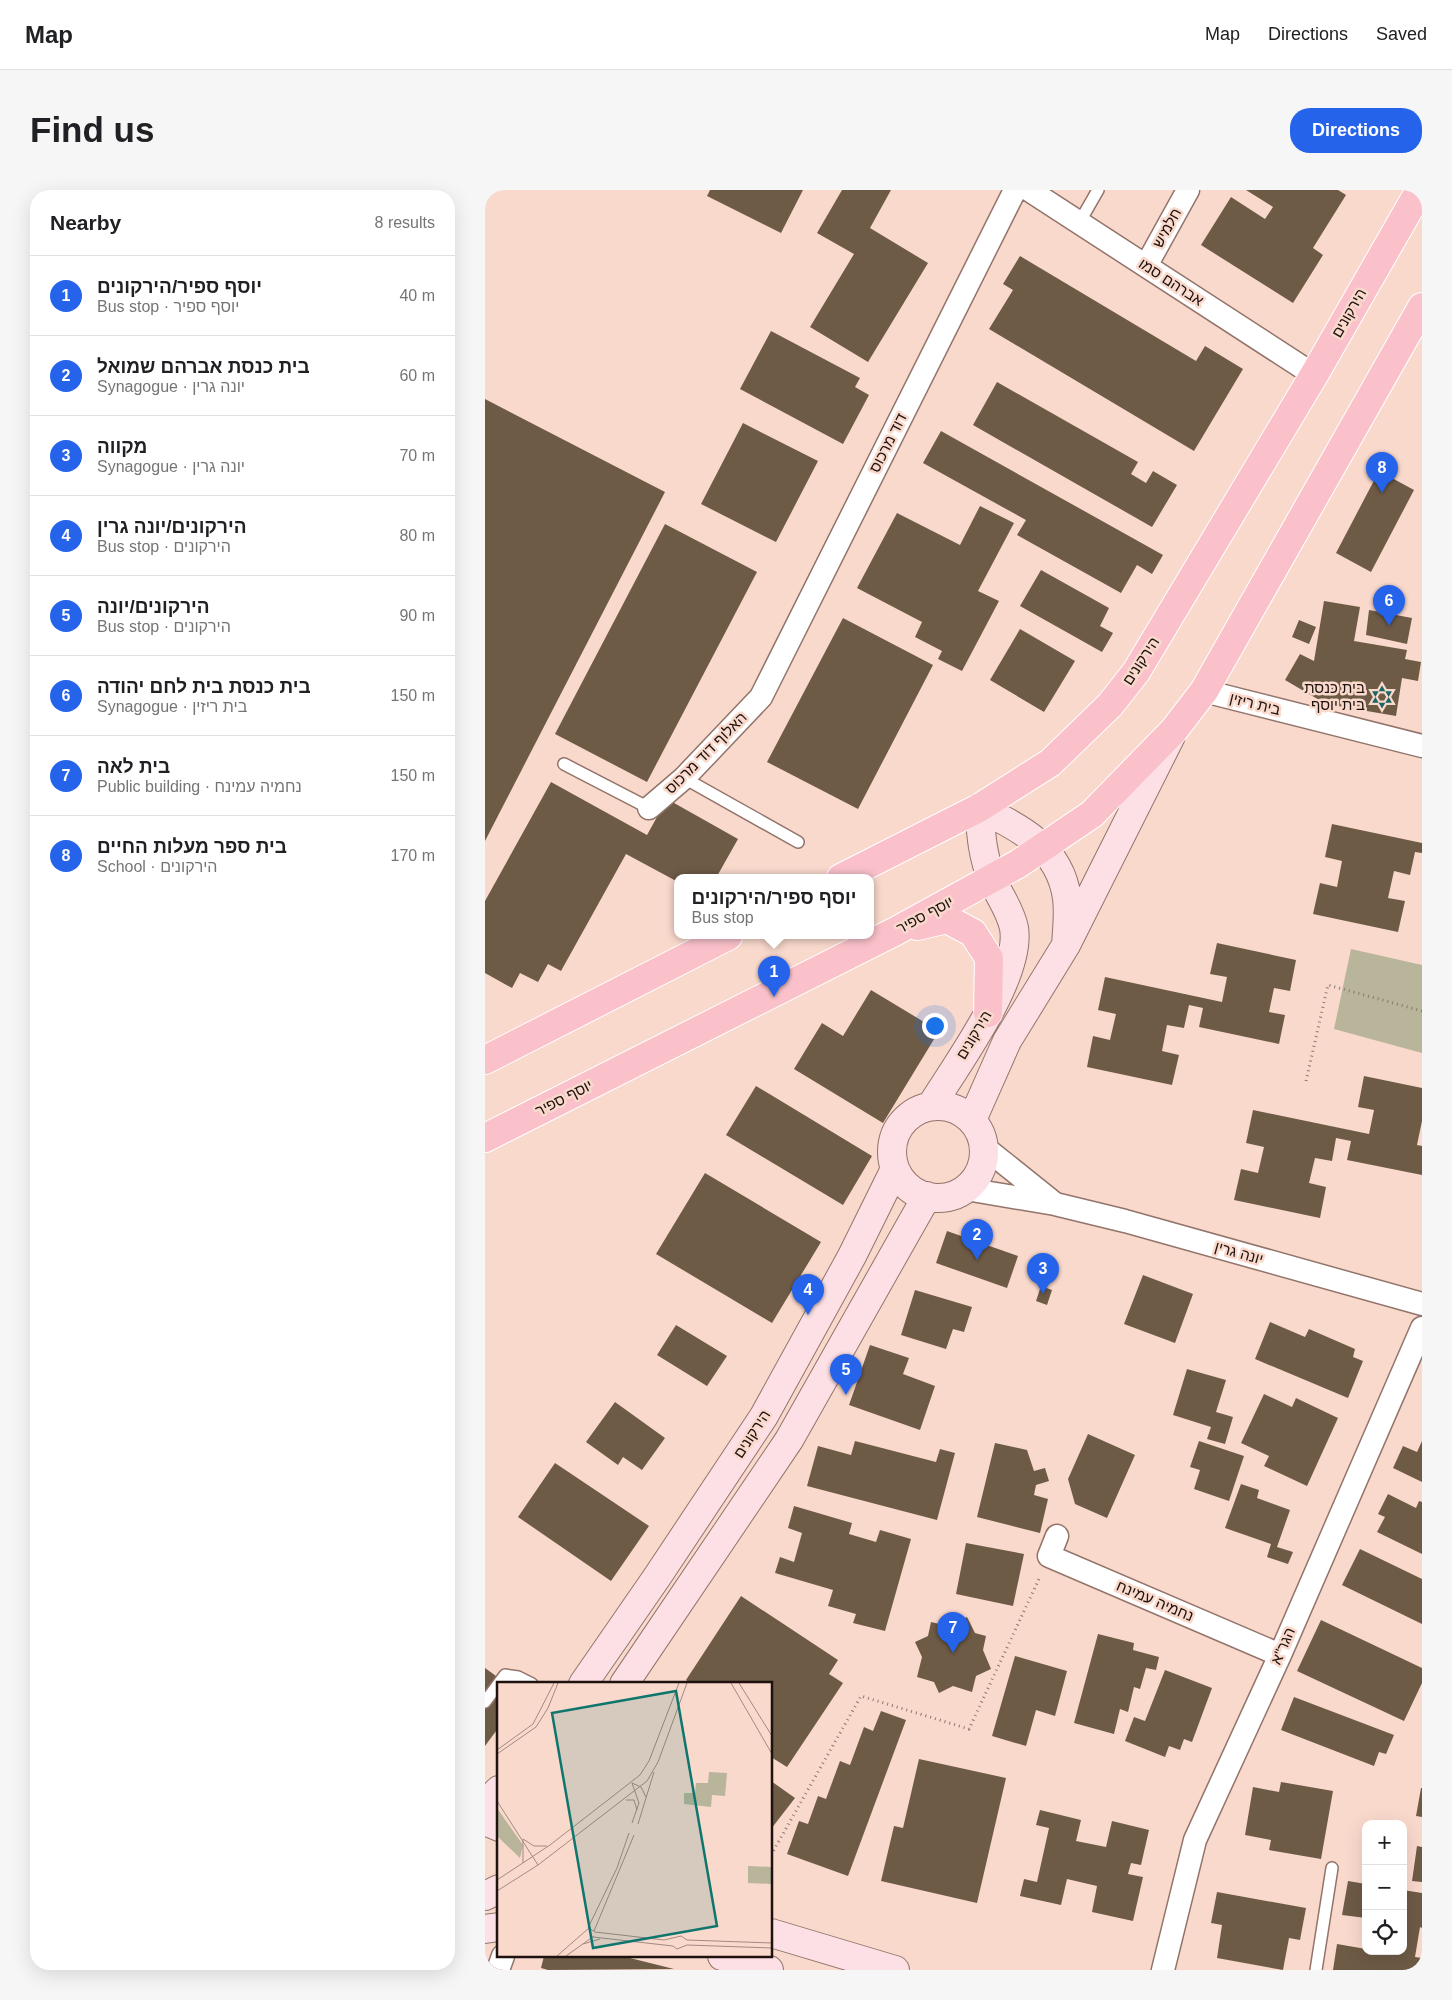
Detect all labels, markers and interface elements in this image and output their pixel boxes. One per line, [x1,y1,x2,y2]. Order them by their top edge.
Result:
text: Map [25,21,73,48]
text: Map [1205,24,1240,44]
text: Directions [1268,24,1348,44]
text: Saved [1376,24,1427,44]
button: Directions [1290,108,1422,153]
text: Find us [30,110,154,149]
street label: חלמיש [1149,205,1184,251]
text: Nearby [50,211,121,234]
text: 8 results [375,214,435,231]
street label: אברהם סמו [1136,254,1207,309]
text: יוסף ספיר/הירקונים [97,276,262,297]
street label: הירקונים [1328,285,1369,340]
text: 1 [62,287,70,304]
text: 40 m [399,287,435,304]
text: Bus stop · יוסף ספיר [97,298,239,315]
text: בית כנסת אברהם שמואל [97,356,310,377]
text: 2 [62,367,70,384]
text: 60 m [399,367,435,384]
text: Synagogue · יונה גרין [97,378,245,395]
street label: דוד מרכוס [865,410,910,475]
text: מקווה [97,436,147,457]
text: 3 [62,447,70,464]
text: 70 m [399,447,435,464]
pin: 8 [1366,452,1398,493]
text: Synagogue · יונה גרין [97,458,245,475]
text: הירקונים/יונה גרין [97,516,246,537]
text: 4 [62,527,70,544]
text: 80 m [399,527,435,544]
text: Bus stop · הירקונים [97,538,231,555]
pin: 6 [1373,585,1405,626]
text: הירקונים/יונה [97,596,210,617]
text: 5 [62,607,70,624]
text: 90 m [399,607,435,624]
text: Bus stop · הירקונים [97,618,231,635]
street label: הירקונים [1119,634,1162,688]
text: בית כנסת בית לחם יהודה [97,676,311,697]
place label: בית כנסת בית יוסף [1304,679,1365,713]
synagogue icon: בית כנסת בית יוסף [1369,684,1395,710]
text: 6 [62,687,70,704]
text: 150 m [391,687,435,704]
street label: בית ריזין [1228,689,1282,718]
text: Synagogue · בית ריזין [97,698,247,715]
street label: האלוף דוד מרכוס [661,708,750,797]
text: בית לאה [97,756,170,777]
text: 7 [62,767,70,784]
text: 150 m [391,767,435,784]
text: Public building · נחמיה עמינח [97,778,302,795]
text: בית ספר מעלות החיים [97,836,287,857]
text: 8 [62,847,70,864]
text: 170 m [391,847,435,864]
text: School · הירקונים [97,858,218,875]
popup [674,874,874,939]
text: יוסף ספיר/הירקונים [692,887,856,908]
street label: יוסף ספיר [894,893,956,937]
text: Bus stop [692,909,754,926]
pin: 1 [758,956,790,997]
street label: הירקונים [952,1007,995,1062]
your location [922,1013,948,1039]
street label: יוסף ספיר [532,1076,595,1119]
pin: 2 [961,1219,993,1260]
street label: יונה גרין [1213,1238,1265,1268]
pin: 3 [1027,1253,1059,1294]
pin: 4 [792,1274,824,1315]
pin: 5 [830,1354,862,1395]
street label: הירקונים [730,1407,773,1461]
street label: נחמיה עמינח [1114,1577,1196,1624]
pin: 7 [937,1612,969,1653]
street label: הגר"א [1267,1625,1298,1667]
inset map [497,1682,773,1958]
map controls [1362,1820,1407,1955]
button: + [1362,1820,1407,1865]
button: − [1362,1865,1407,1910]
button: locate [1362,1910,1407,1955]

